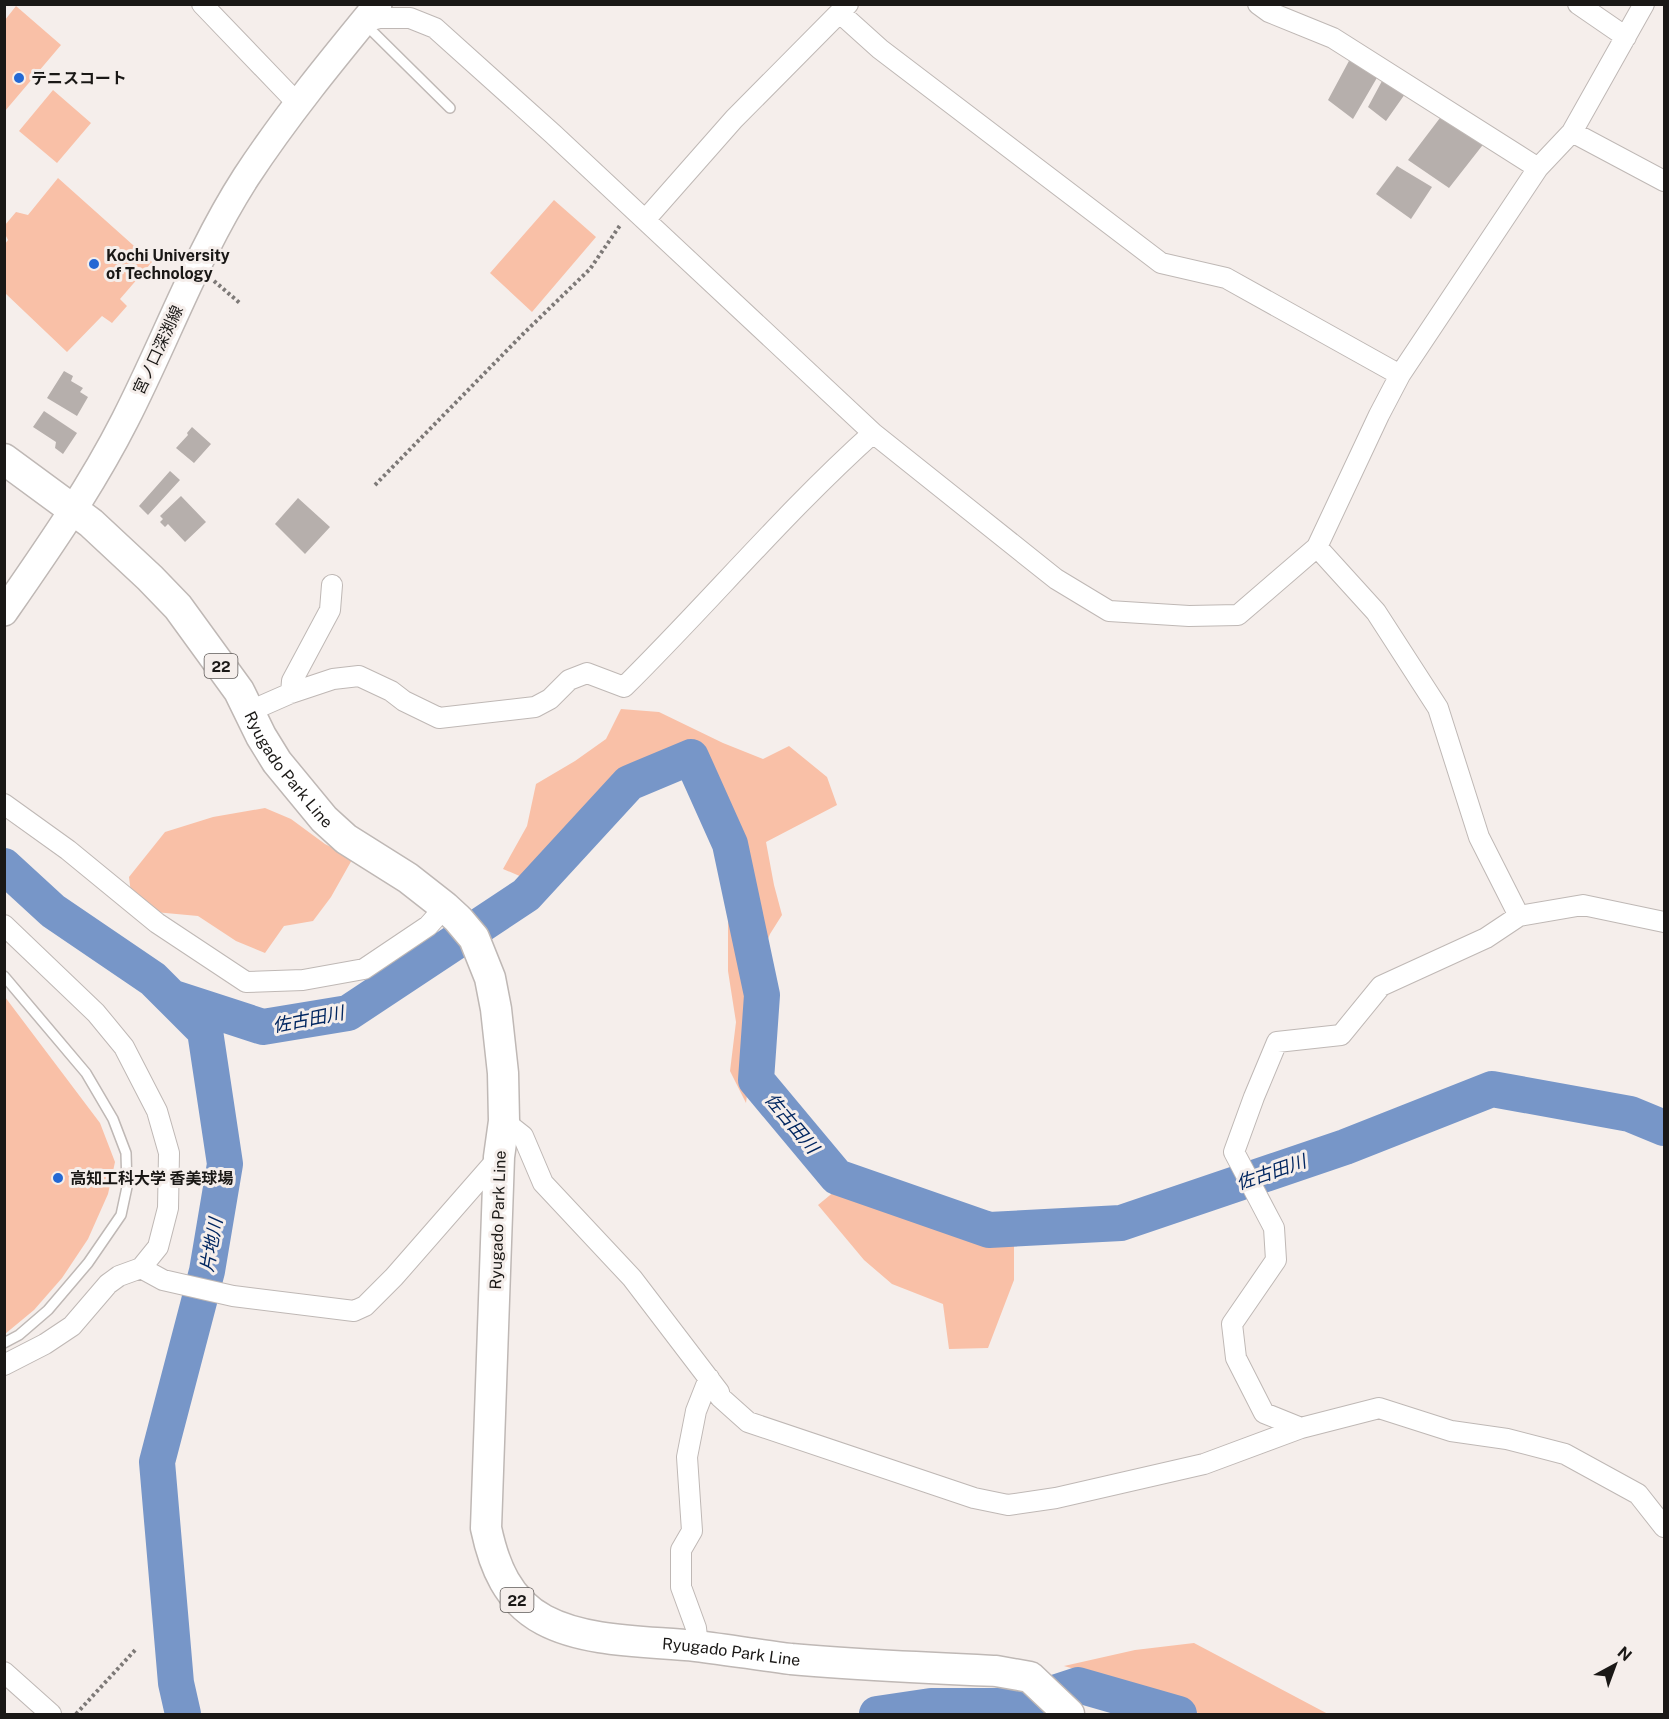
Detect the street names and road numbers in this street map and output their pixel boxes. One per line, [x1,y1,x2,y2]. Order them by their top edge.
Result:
street label: 宮ノ口深渕線 [129,302,187,398]
road number: 22 [204,654,238,678]
street label: Ryugado Park Line [241,708,337,832]
street label: Ryugado Park Line [486,1150,510,1290]
road number: 22 [500,1588,534,1612]
street label: Ryugado Park Line [662,1634,801,1669]

